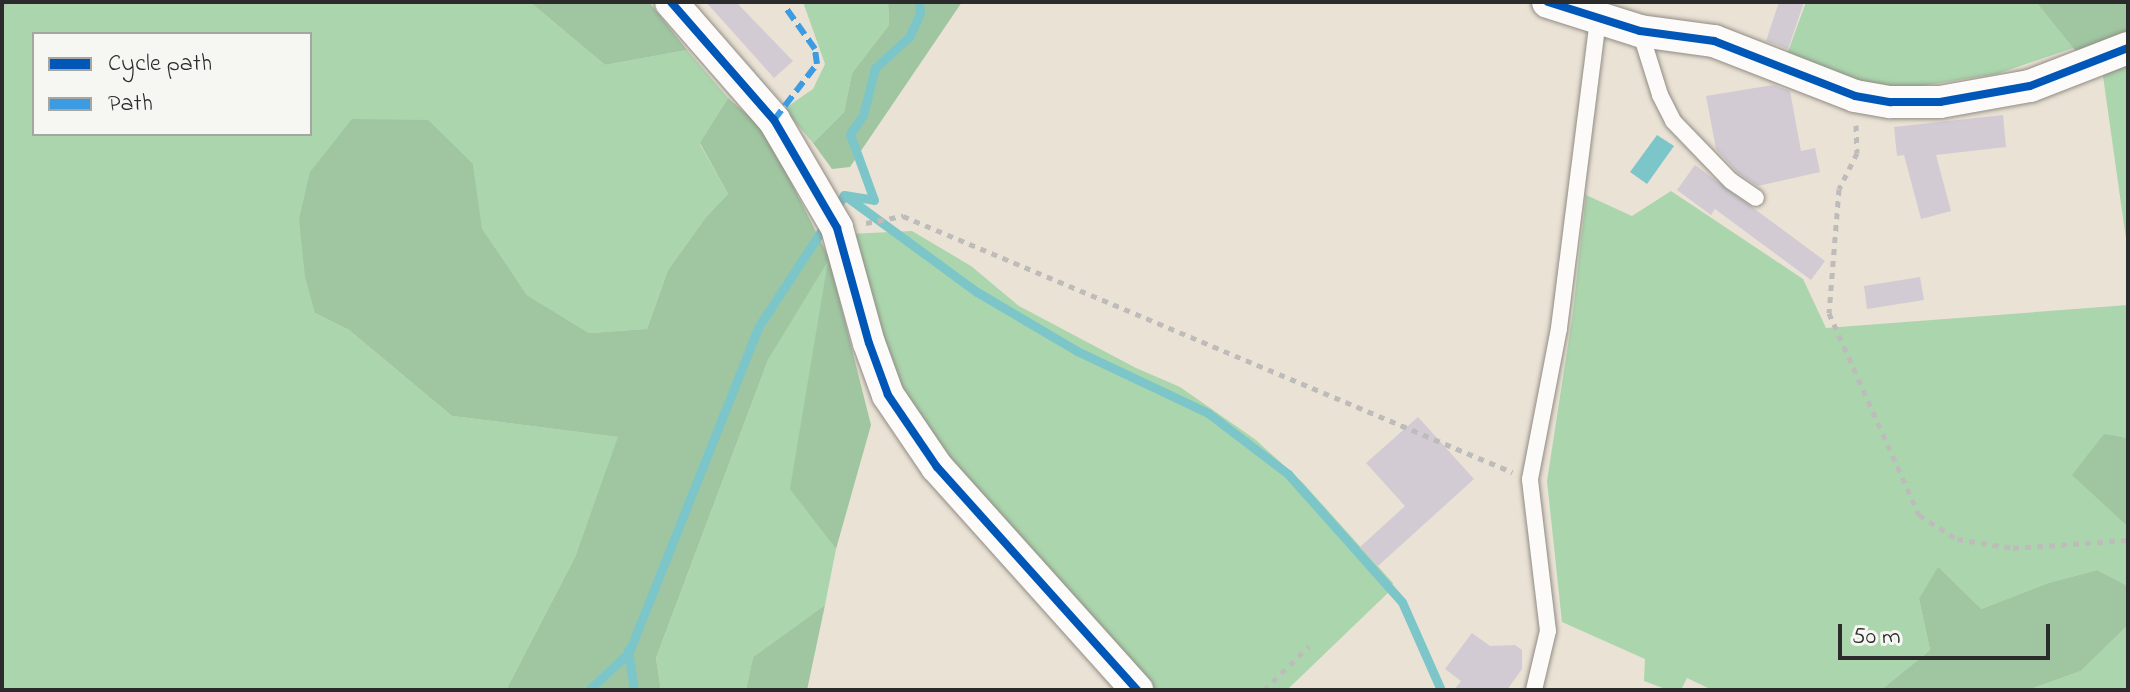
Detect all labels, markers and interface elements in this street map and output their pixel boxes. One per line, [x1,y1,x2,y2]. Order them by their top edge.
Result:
legend [32,32,312,136]
text: Cycle path [108,47,212,82]
text: Path [108,87,153,122]
scale bar [1842,608,2054,658]
text: 50 m [1852,620,1901,655]

